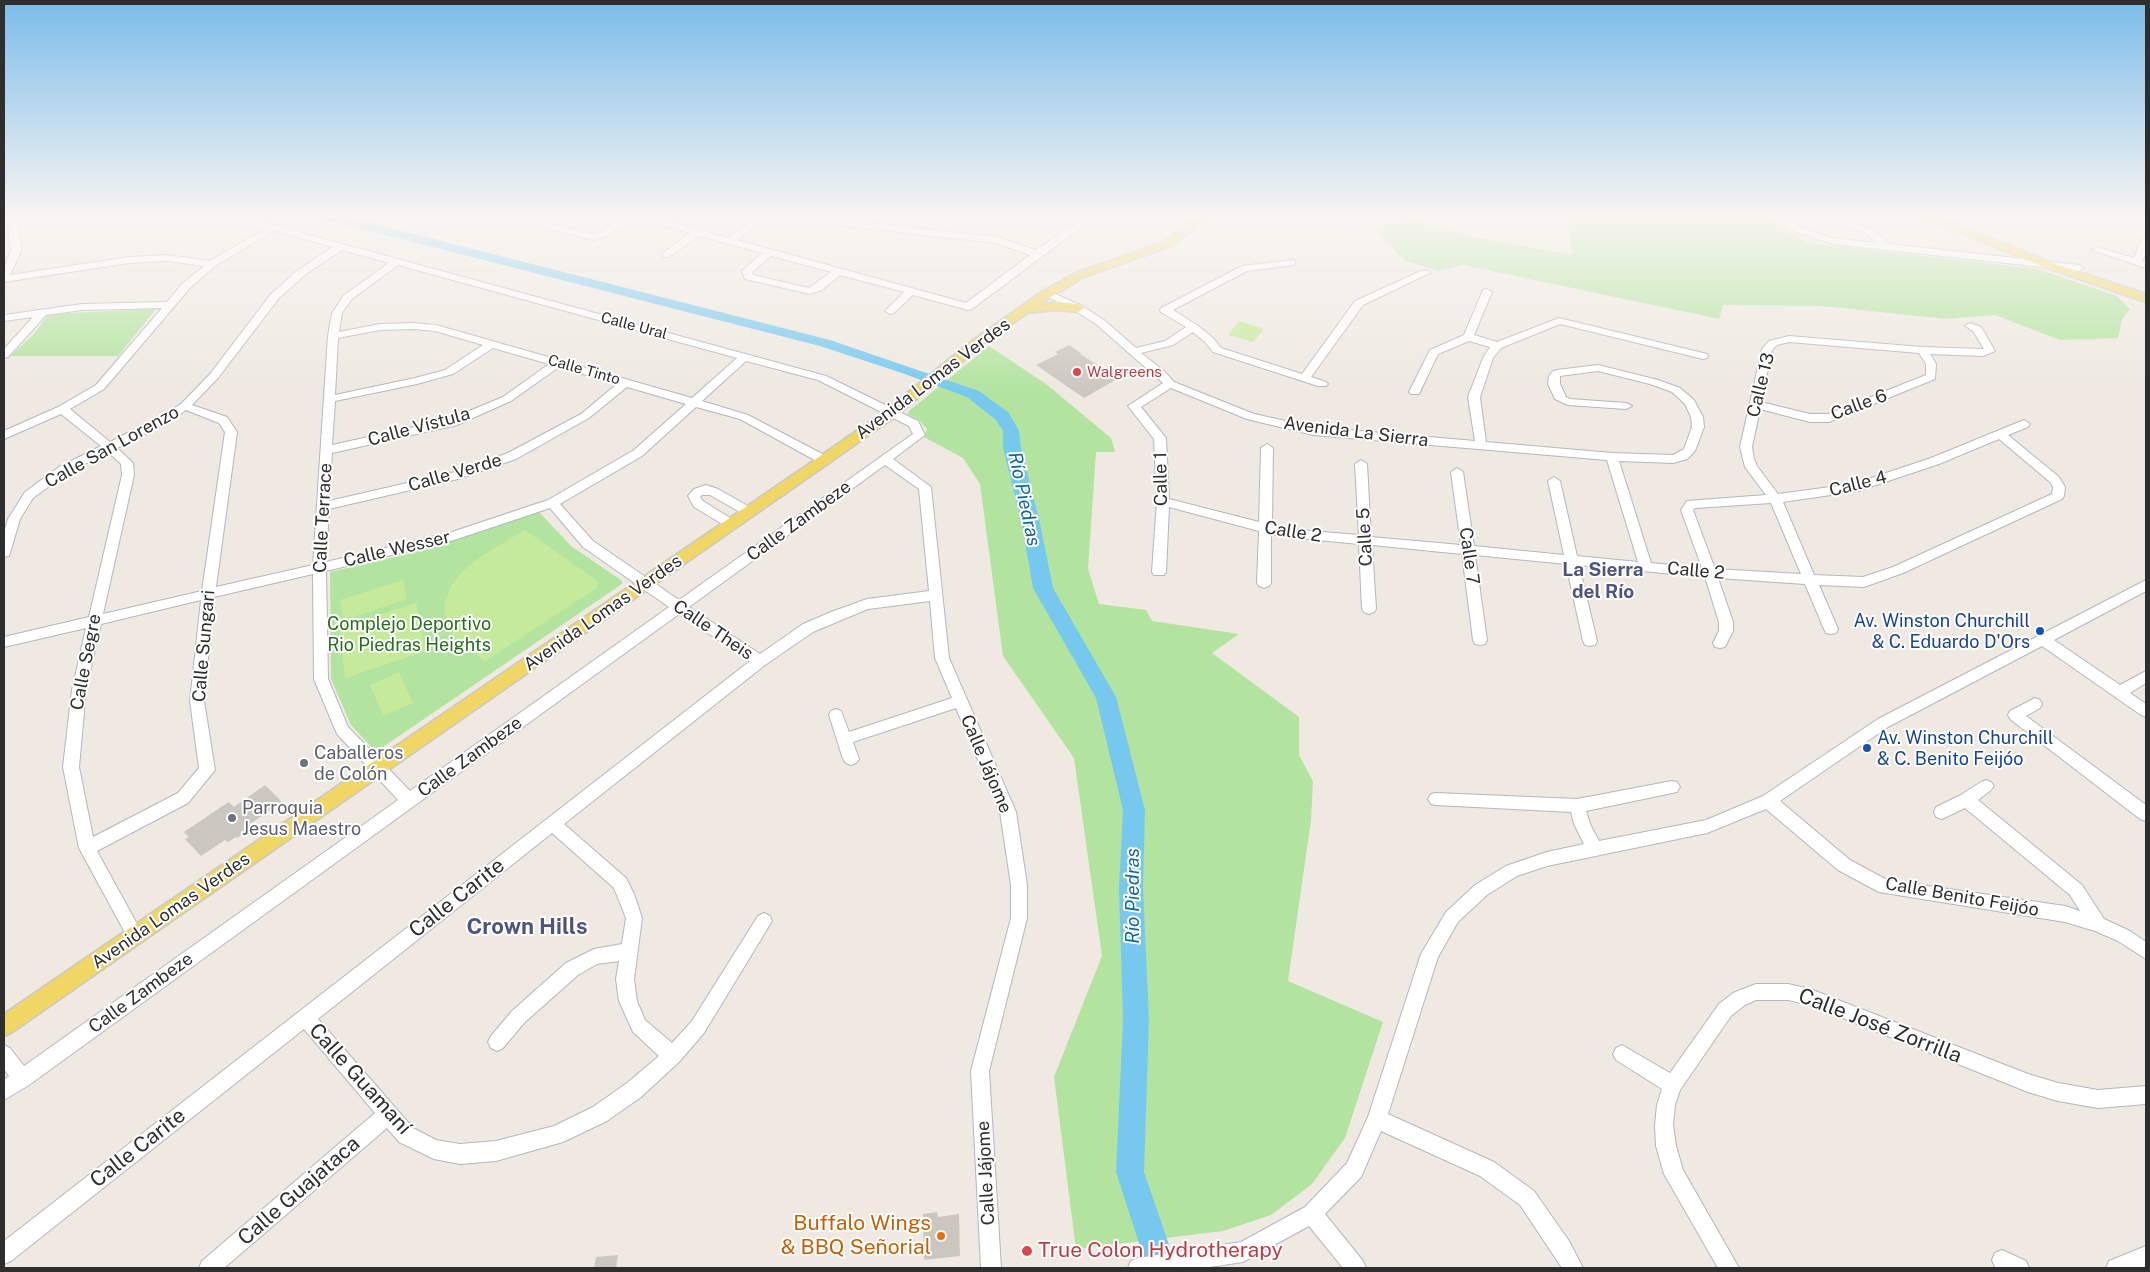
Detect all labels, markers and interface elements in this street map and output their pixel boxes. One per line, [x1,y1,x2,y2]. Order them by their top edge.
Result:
street label: Calle Ural [599,308,669,344]
street label: Avenida Lomas Verdes [851,314,1015,444]
street label: Calle Tinto [546,351,622,389]
street label: Calle 13 [1743,351,1779,419]
place label: Walgreens [1087,363,1162,381]
marker: Walgreens [1071,366,1083,378]
street label: Calle 6 [1828,385,1890,425]
street label: Calle San Lorenzo [41,401,183,493]
street label: Calle Vístula [365,403,473,451]
street label: Avenida La Sierra [1282,412,1430,452]
street label: Calle Verde [406,449,504,497]
water label: Río Piedras [1003,450,1045,548]
street label: Calle 1 [1150,452,1172,506]
street label: Calle Terrace [309,462,337,574]
street label: Calle 4 [1827,466,1889,502]
street label: Calle Zambeze [743,476,855,566]
street label: Calle 5 [1353,507,1377,567]
street label: Calle 2 [1263,517,1323,547]
street label: Calle Wesser [342,526,452,572]
street label: Calle 7 [1454,526,1484,586]
street label: Avenida Lomas Verdes [520,550,686,676]
street label: Calle 2 [1666,558,1726,584]
district label: La Sierra del Río [1562,559,1644,603]
street label: Calle Sungari [188,589,220,703]
street label: Calle Theis [669,595,757,665]
place label: Av. Winston Churchill & C. Eduardo D'Ors [1854,610,2030,652]
street label: Calle Segre [66,612,106,712]
park label: Complejo Deportivo Rio Piedras Heights [327,613,491,656]
marker: Av. Winston Churchill & C. Eduardo D'Ors [2034,625,2046,637]
street label: Calle Zambeze [414,712,526,802]
street label: Calle Jájome [956,712,1016,816]
place label: Av. Winston Churchill & C. Benito Feijóo [1877,727,2053,770]
place label: Caballeros de Colón [314,742,403,784]
marker: Av. Winston Churchill & C. Benito Feijóo [1861,742,1873,754]
marker: Caballeros de Colón [298,757,310,769]
place label: Parroquia Jesus Maestro [242,797,361,840]
marker: Parroquia Jesus Maestro [226,812,238,824]
street label: Avenida Lomas Verdes [88,848,254,974]
water label: Río Piedras [1122,848,1144,944]
street label: Calle Carite [404,853,510,943]
street label: Calle Benito Feijóo [1883,873,2041,921]
district label: Crown Hills [467,914,587,940]
street label: Calle Zambeze [85,948,197,1038]
street label: Calle José Zorrilla [1795,983,1965,1069]
street label: Calle Guamaní [303,1018,417,1140]
street label: Calle Carite [85,1103,191,1193]
street label: Calle Jájome [972,1120,1000,1226]
street label: Calle Guajataca [233,1131,365,1251]
place label: Buffalo Wings & BBQ Señorial [781,1211,931,1261]
marker: Buffalo Wings & BBQ Señorial [935,1230,947,1242]
place label: True Colon Hydrotherapy [1038,1238,1283,1264]
marker: True Colon Hydrotherapy [1020,1244,1034,1258]

